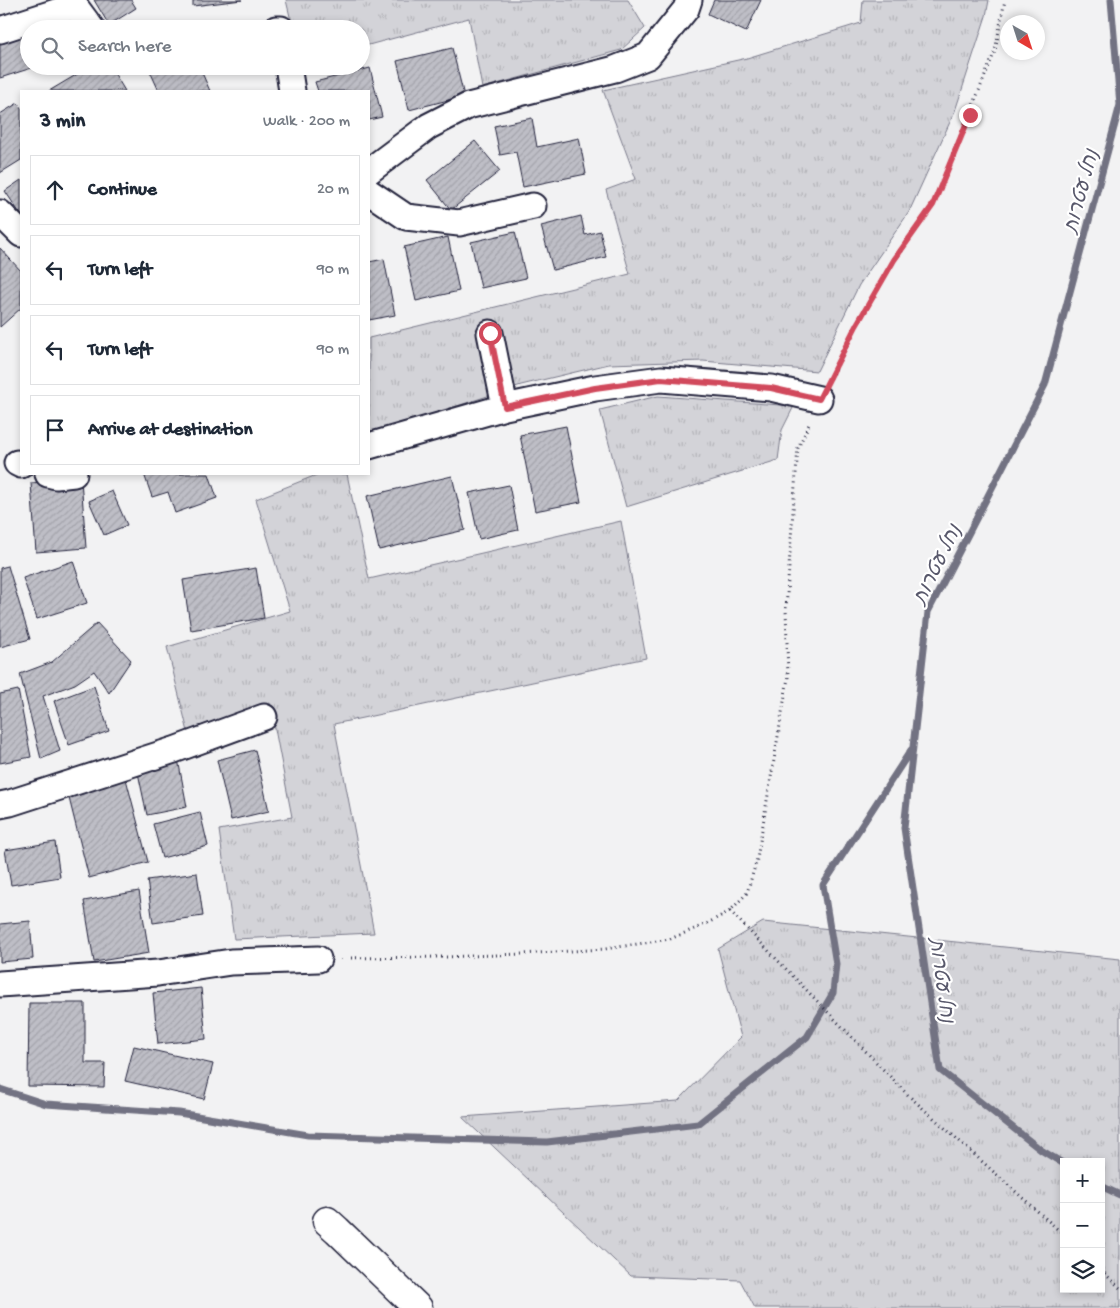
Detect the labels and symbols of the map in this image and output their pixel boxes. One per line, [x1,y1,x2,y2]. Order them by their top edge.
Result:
north arrow [1000,15,1045,60]
route end [959,104,982,127]
water label: נחל עטרות [1059,146,1106,238]
route start [479,322,502,345]
water label: נחל עטרות [907,520,969,611]
water label: נחל עטרות [922,934,959,1025]

